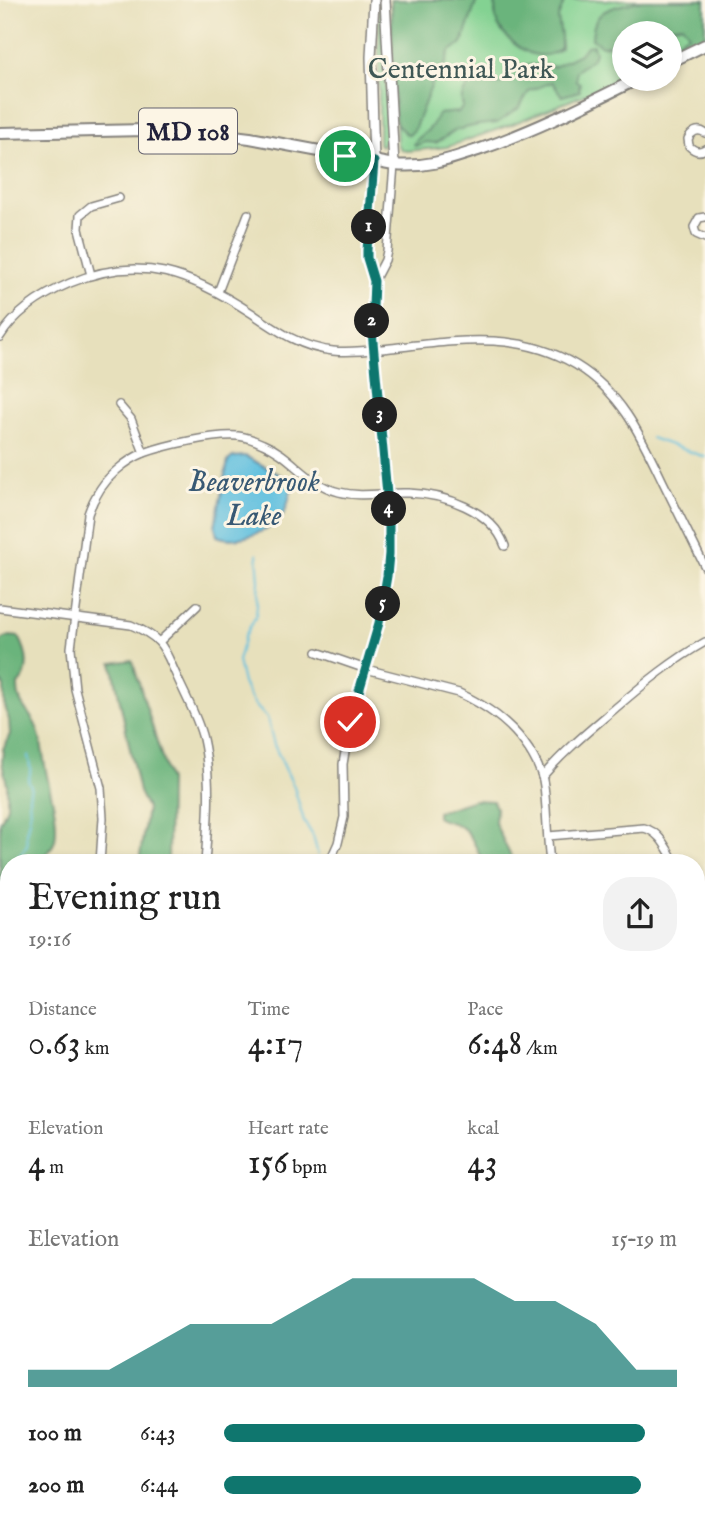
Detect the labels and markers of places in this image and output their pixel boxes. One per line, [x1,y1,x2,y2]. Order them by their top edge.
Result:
pin [315,126,375,186]
pin: 1 [352,210,386,244]
pin: 2 [354,304,390,338]
pin: 3 [362,398,398,432]
pin: 4 [372,491,406,526]
pin: 5 [366,586,400,622]
pin [320,692,380,752]

